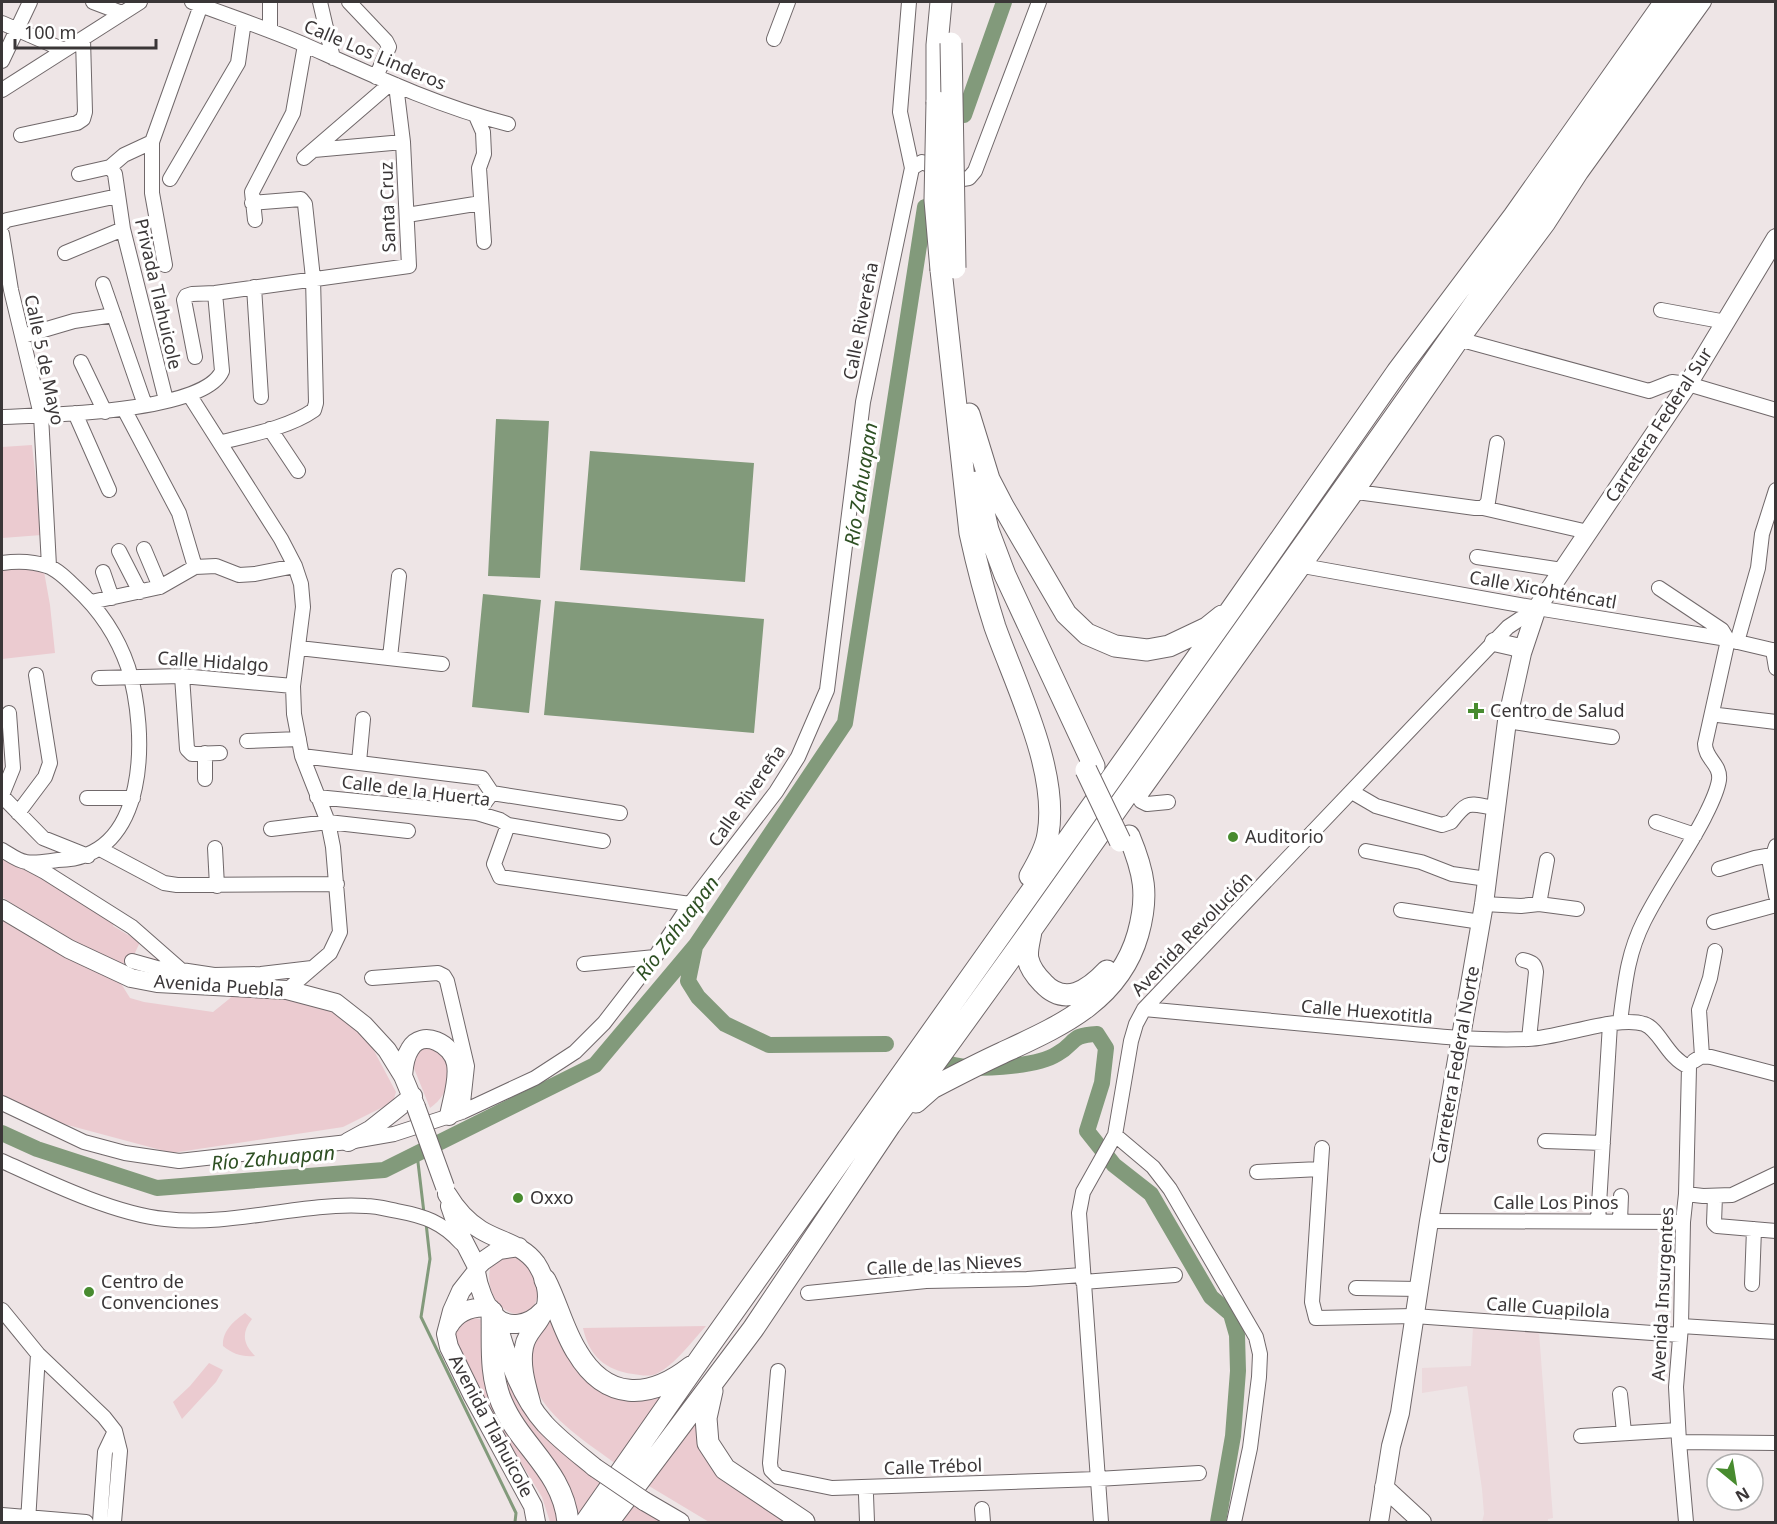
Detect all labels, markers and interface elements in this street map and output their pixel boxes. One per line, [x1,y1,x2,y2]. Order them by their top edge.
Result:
scale bar [15,12,156,50]
street label: Calle Los Linderos [301,13,450,95]
text: 100 m [24,20,76,44]
street label: Santa Cruz [373,161,401,253]
street label: Privada Tlahuicole [130,216,188,372]
street label: Calle Rivereña [837,260,883,382]
street label: Calle 5 de Mayo [19,292,71,427]
street label: Carretera Federal Sur [1599,342,1718,507]
water label: Río Zahuapan [837,421,884,547]
street label: Calle Xicohténcatl [1468,564,1619,614]
street label: Calle Hidalgo [157,645,269,677]
place label: Centro de Salud [1490,698,1625,722]
marker: Centro de Salud [1467,702,1485,720]
street label: Calle Rivereña [702,740,790,851]
street label: Calle de la Huerta [340,769,492,811]
place label: Auditorio [1245,824,1324,848]
marker: Auditorio [1226,830,1240,844]
street label: Avenida Revolución [1126,866,1257,1001]
water label: Río Zahuapan [628,870,725,985]
street label: Carretera Federal Norte [1426,964,1484,1166]
street label: Avenida Puebla [153,968,285,1002]
street label: Calle Huexotitla [1300,993,1434,1029]
water label: Río Zahuapan [210,1139,336,1176]
place label: Oxxo [530,1185,574,1209]
street label: Calle Los Pinos [1493,1190,1619,1214]
marker: Oxxo [511,1191,525,1205]
street label: Avenida Insurgentes [1645,1206,1679,1382]
street label: Calle de las Nieves [866,1248,1022,1280]
place label: Centro de Convenciones [101,1269,219,1314]
marker: Centro de Convenciones [82,1285,96,1299]
street label: Calle Cuapilola [1485,1291,1611,1323]
street label: Avenida Tlahuicole [444,1350,540,1501]
street label: Calle Trébol [883,1452,983,1480]
north arrow [1705,1452,1765,1512]
text: N [1731,1482,1754,1508]

